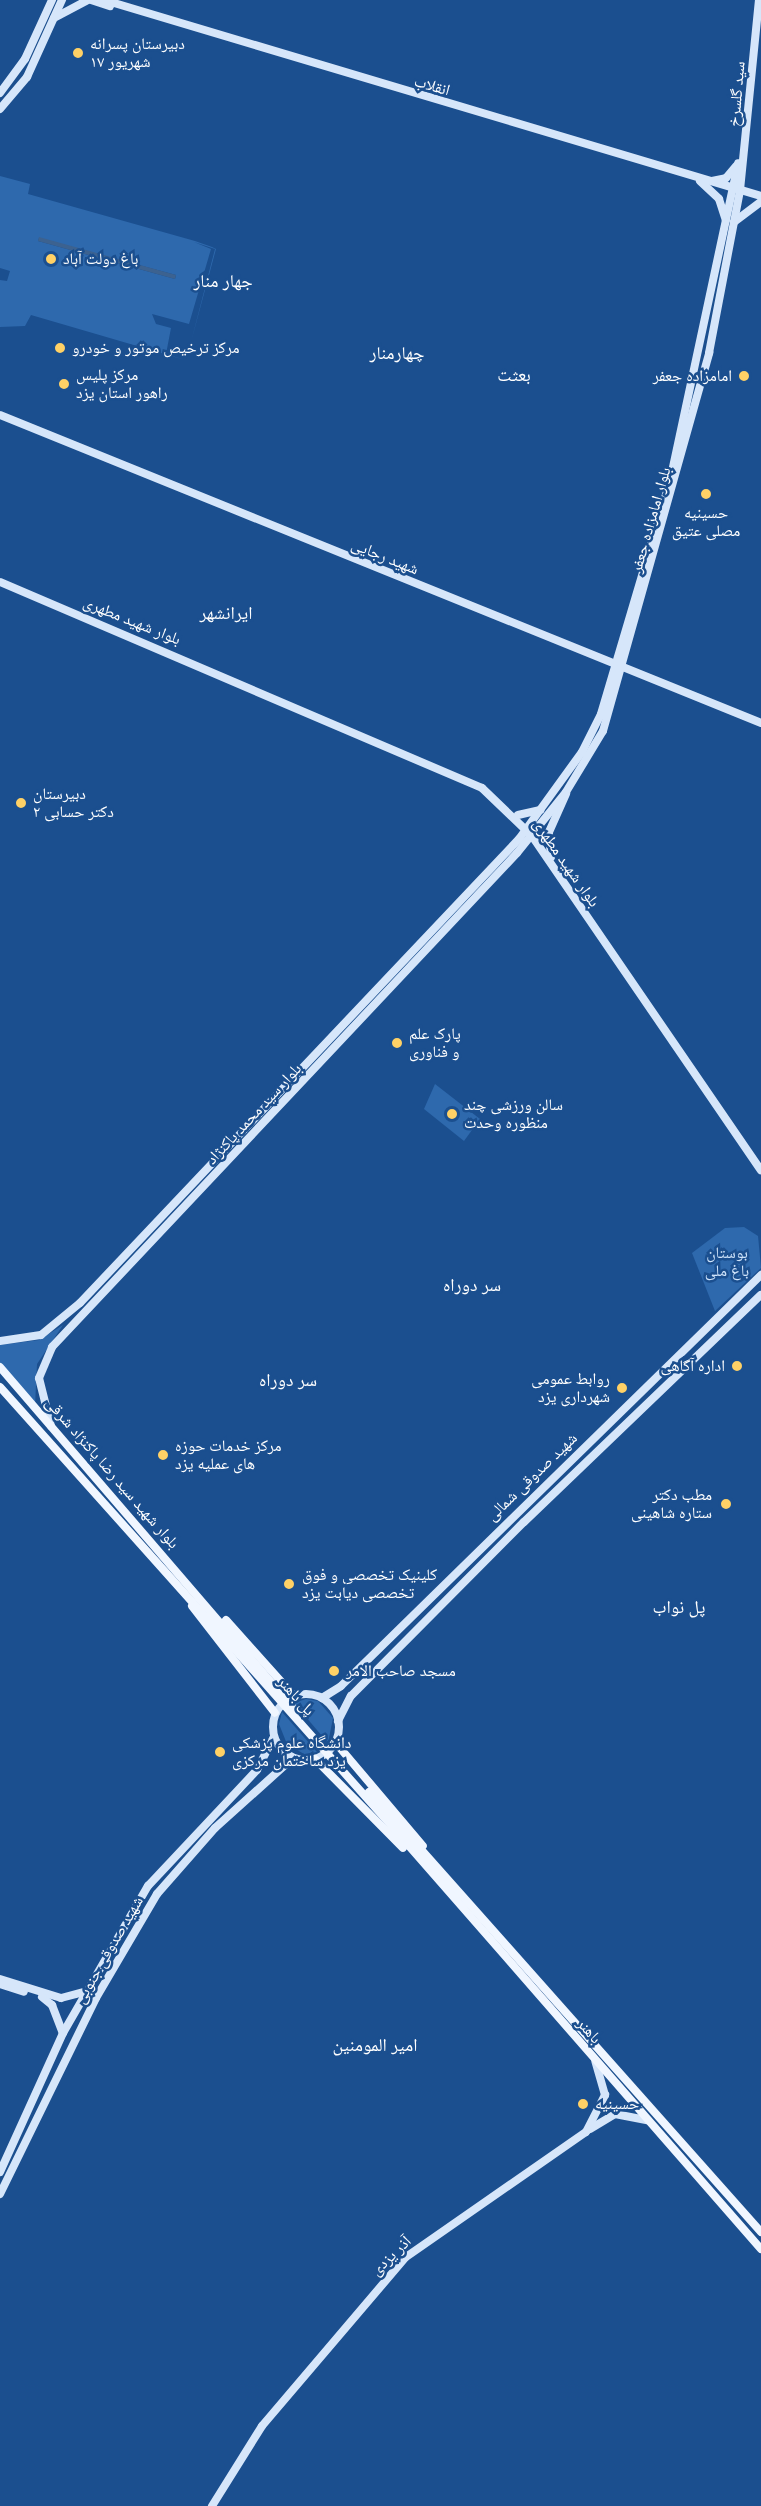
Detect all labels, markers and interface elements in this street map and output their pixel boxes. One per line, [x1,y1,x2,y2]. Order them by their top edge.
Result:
place label: دبیرستان پسرانه ۱۷ شهریور [90,34,185,72]
marker: دبیرستان پسرانه ۱۷ شهریور [71,46,85,60]
street label: سید گلسرخ [725,60,749,128]
street label: انقلاب [412,72,452,100]
place label: باغ دولت آباد [63,249,138,269]
marker: باغ دولت آباد [44,252,58,266]
district label: جهار منار [193,270,253,292]
place label: مرکز ترخیص موتور و خودرو [72,338,240,358]
marker: مرکز ترخیص موتور و خودرو [53,341,67,355]
district label: چهارمنار [370,342,424,364]
district label: بعثت [497,364,531,386]
place label: مرکز پلیس راهور استان یزد [76,365,168,403]
place label: امامزاده جعفر [653,366,732,386]
marker: امامزاده جعفر [737,369,751,383]
marker: مرکز پلیس راهور استان یزد [57,377,71,391]
street label: بلوار امامزاده جعفر [627,465,675,575]
marker: حسینیه مصلی عتیق [699,487,713,501]
place label: حسینیه مصلی عتیق [672,503,740,541]
street label: شهید رجایی [349,535,421,579]
street label: بلوار شهید مطهری [80,593,184,649]
district label: ایرانشهر [199,602,253,624]
place label: دبیرستان دکتر حسابی ۲ [33,784,114,822]
marker: دبیرستان دکتر حسابی ۲ [14,796,28,810]
street label: بلوار شهید مطهری [528,815,604,911]
place label: پارک علم و فناوری [409,1024,461,1062]
marker: پارک علم و فناوری [390,1036,404,1050]
street label: بلوار سید محمد پاکنژاد [202,1059,306,1169]
place label: سالن ورزشی چند منظوره وحدت [464,1095,563,1133]
marker: سالن ورزشی چند منظوره وحدت [445,1107,459,1121]
park label: بوستان باغ ملی [705,1243,749,1281]
district label: سر دوراه [443,1274,501,1296]
place label: اداره آگاهی [660,1356,725,1376]
marker: اداره آگاهی [730,1359,744,1373]
district label: سر دوراه [259,1369,317,1391]
place label: روابط عمومی شهرداری یزد [531,1369,610,1407]
marker: روابط عمومی شهرداری یزد [615,1381,629,1395]
street label: بلوار شهید سید رضا پاکنژاد شرقی [41,1393,183,1553]
street label: شهید صدوقی شمالی [483,1429,581,1525]
place label: مرکز خدمات حوزه های عملیه یزد [175,1436,282,1474]
marker: مرکز خدمات حوزه های عملیه یزد [156,1448,170,1462]
place label: مطب دکتر ستاره شاهینی [631,1485,712,1523]
marker: مطب دکتر ستاره شاهینی [717,1495,735,1513]
place label: کلینیک تخصصی و فوق تخصصی دیابت یزد [302,1565,437,1603]
marker: کلینیک تخصصی و فوق تخصصی دیابت یزد [280,1575,298,1593]
district label: پل نواب [653,1596,705,1618]
place label: مسجد صاحب الامر [346,1661,456,1681]
marker: مسجد صاحب الامر [327,1664,341,1678]
street label: پل باهنر [273,1672,319,1720]
place label: دانشگاه علوم پزشکی یزد ساختمان مرکزی [232,1733,351,1771]
marker: دانشگاه علوم پزشکی یزد ساختمان مرکزی [213,1745,227,1759]
street label: شهید صدوقی جنوبی [70,1893,148,2007]
street label: باهنر [573,2014,605,2048]
district label: امیر المومنین [332,2034,418,2056]
place label: حسینیه [595,2094,639,2114]
marker: حسینیه [576,2097,590,2111]
street label: آذر یزدی [367,2232,415,2280]

